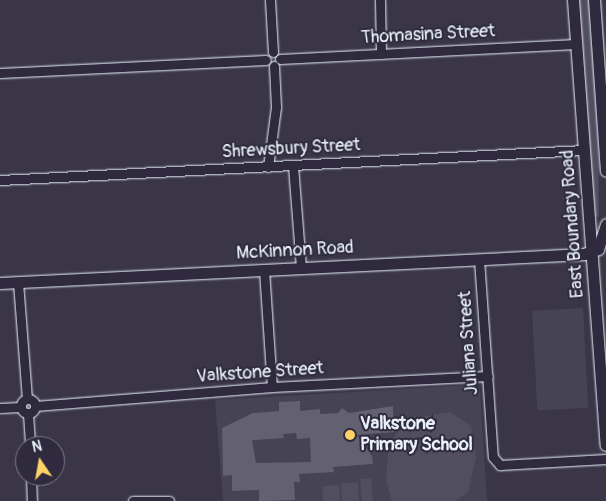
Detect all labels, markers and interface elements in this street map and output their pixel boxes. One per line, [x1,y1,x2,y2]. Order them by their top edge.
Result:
street label: Thomasina Street [360,21,496,49]
street label: Shrewsbury Street [221,135,361,163]
street label: East Boundary Road [557,149,589,299]
street label: McKinnon Road [236,237,354,265]
street label: Juliana Street [455,290,483,396]
street label: Valkstone Street [196,358,324,388]
place label: Valkstone Primary School [360,414,473,456]
marker: Valkstone Primary School [344,429,356,441]
north arrow [15,436,65,486]
text: N [31,438,43,456]

